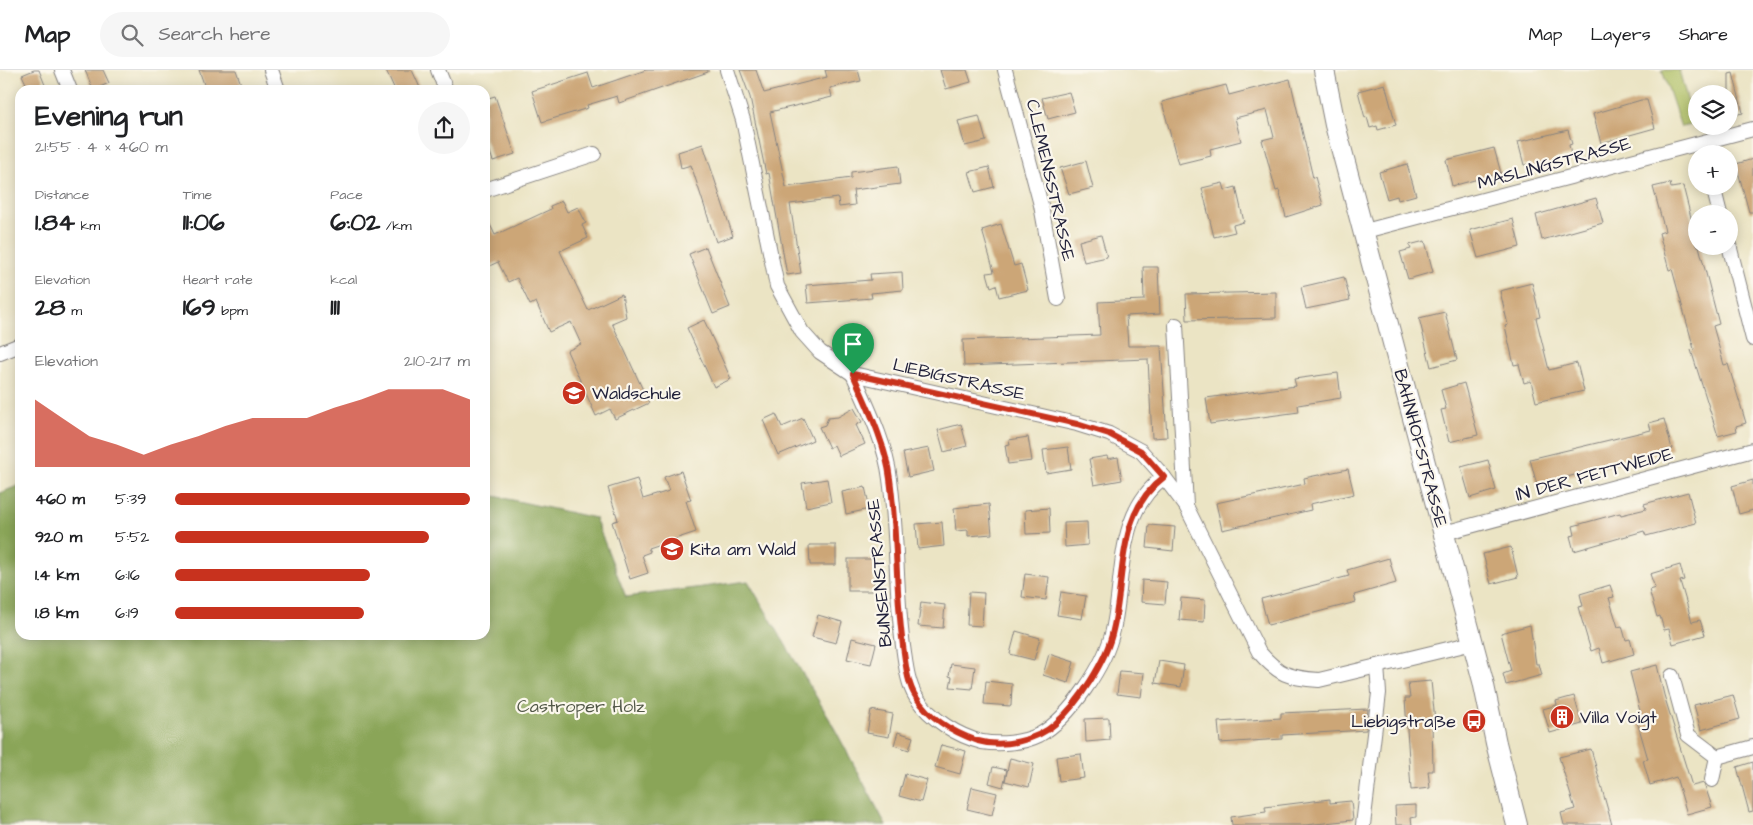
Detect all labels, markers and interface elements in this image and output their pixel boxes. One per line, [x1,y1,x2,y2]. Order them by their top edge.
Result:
search box [100,12,450,57]
text: Map [25,18,70,52]
icon: search [118,21,146,49]
text: Search here [158,21,271,48]
text: Map [1528,22,1562,47]
text: Layers [1590,22,1651,47]
text: Share [1679,22,1728,47]
map controls [1688,85,1738,255]
button: layers [1688,85,1738,135]
text: Evening run [35,97,183,136]
street label: CLEMENSSTRASSE [1020,97,1081,264]
button: share [418,102,470,154]
street label: MASLINGSTRASSE [1475,131,1634,196]
text: 21:55 · 4 × 460 m [35,136,168,158]
button: + [1688,145,1738,195]
text: Distance [35,185,89,205]
text: Time [183,185,212,205]
text: Pace [330,185,363,205]
text: 1.84 [35,205,75,240]
text: 11:06 [183,205,225,240]
text: 6:02 [330,205,380,240]
button: − [1688,205,1738,255]
text: km [75,216,100,236]
text: /km [380,216,412,236]
text: Elevation [35,270,90,290]
text: Heart rate [183,270,253,290]
text: kcal [330,270,357,290]
text: 28 [35,290,66,325]
text: 169 [183,290,216,325]
text: 111 [330,290,340,325]
text: m [66,301,82,321]
text: bpm [216,301,248,321]
pin [832,323,874,374]
icon: arrive [839,330,867,358]
text: Elevation [35,350,98,372]
text: 210–217 m [404,350,470,372]
street label: LIEBIGSTRASSE [890,352,1028,407]
street label: BAHNHOFSTRASSE [1387,366,1454,530]
school or university icon: Waldschule [561,380,587,406]
place label: Waldschule [592,381,681,406]
street label: IN DER FETTWEIDE [1513,441,1676,507]
text: 460 m [35,488,85,510]
text: 5:39 [115,488,146,510]
street label: BUNSENSTRASSE [861,497,898,648]
text: 920 m [35,526,82,548]
text: 5:52 [115,526,149,548]
school or university icon: Kita am Wald [659,536,685,562]
place label: Kita am Wald [690,537,796,562]
text: 1.4 km [35,564,79,586]
text: 6:16 [115,564,140,586]
text: 1.8 km [35,602,78,624]
text: 6:19 [115,602,139,624]
park label: Castroper Holz [517,694,645,719]
building icon: Villa Voigt [1549,704,1575,730]
place label: Villa Voigt [1580,705,1657,731]
bus stop icon: Liebigstraße [1461,708,1487,734]
place label: Liebigstraße [1351,709,1456,735]

